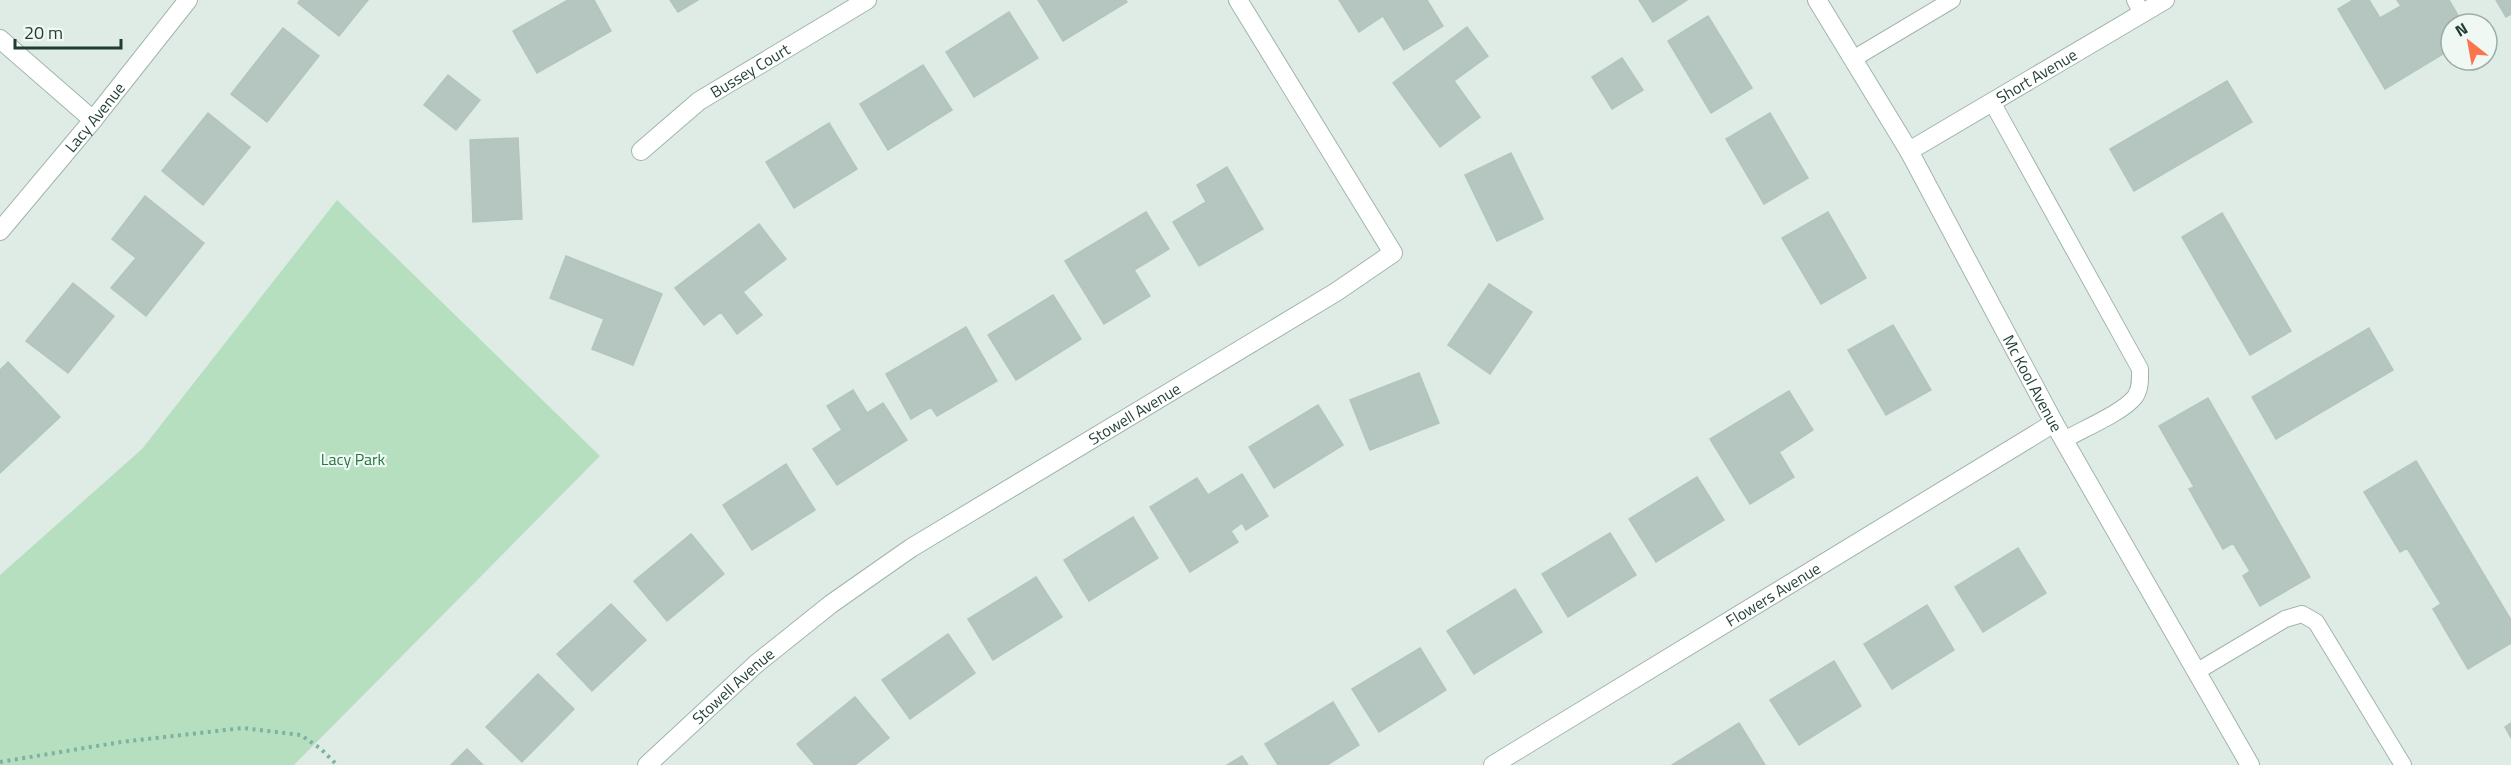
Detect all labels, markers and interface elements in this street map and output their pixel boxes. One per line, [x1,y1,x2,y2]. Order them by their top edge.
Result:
scale bar [15,12,122,50]
north arrow [2439,12,2499,72]
text: N [2450,16,2472,42]
text: 20 m [24,19,63,46]
street label: Bussey Court [706,37,795,104]
street label: Short Avenue [1991,42,2082,109]
street label: Lacy Avenue [59,77,130,157]
street label: Mc Kool Avenue [1997,330,2069,436]
street label: Stowell Avenue [1084,376,1185,451]
park label: Lacy Park [321,447,386,471]
street label: Flowers Avenue [1721,556,1825,632]
street label: Stowell Avenue [687,642,779,730]

